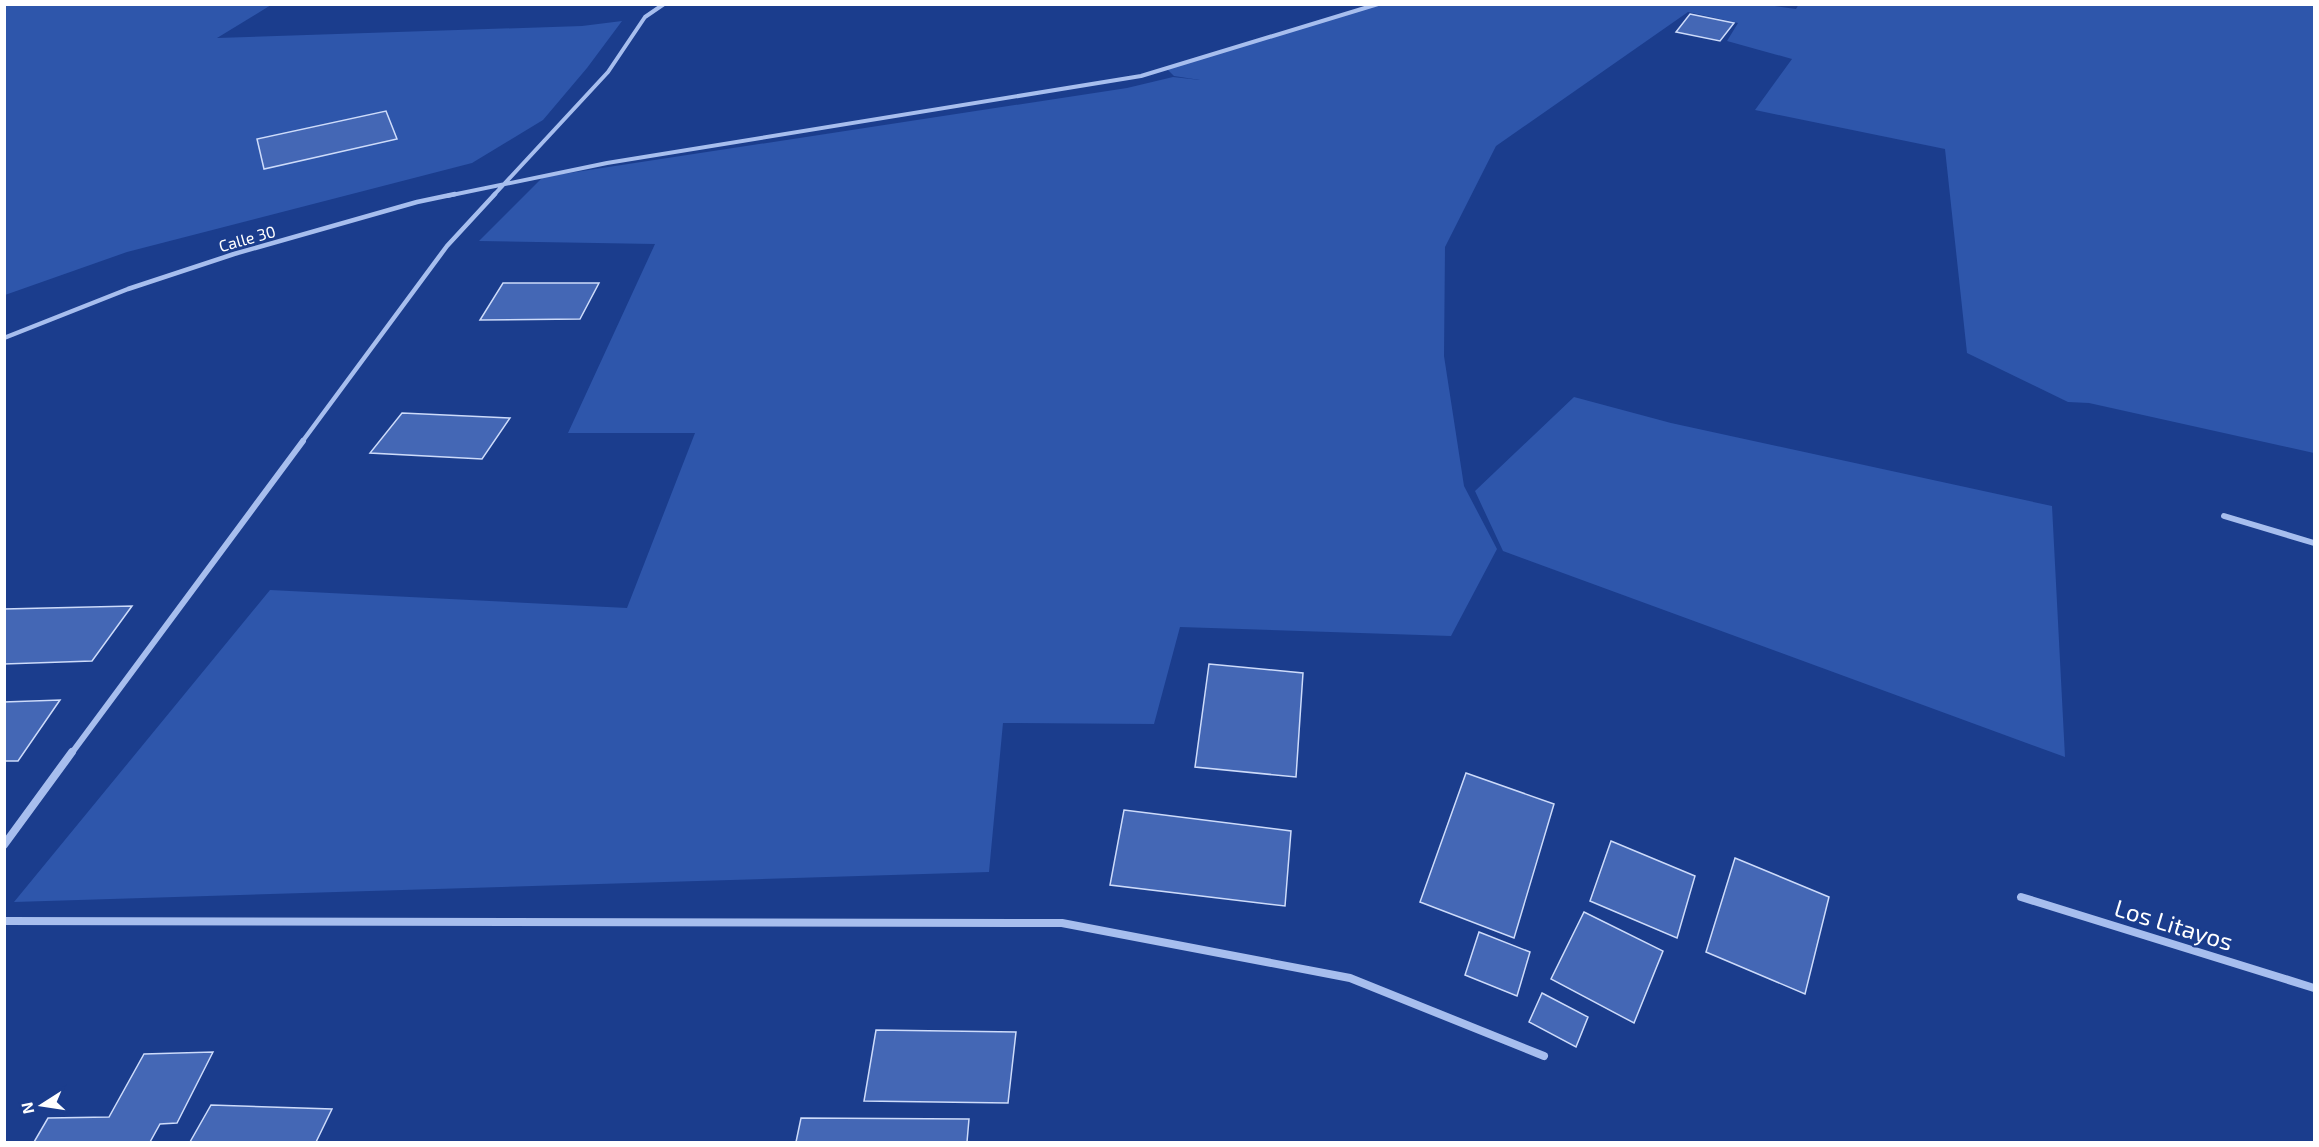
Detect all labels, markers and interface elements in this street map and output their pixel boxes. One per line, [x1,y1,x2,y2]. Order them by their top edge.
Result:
street label: Calle 30 [216,221,278,255]
street label: Los Litayos [2111,892,2237,956]
north arrow [12,1075,72,1135]
text: N [16,1101,37,1116]

